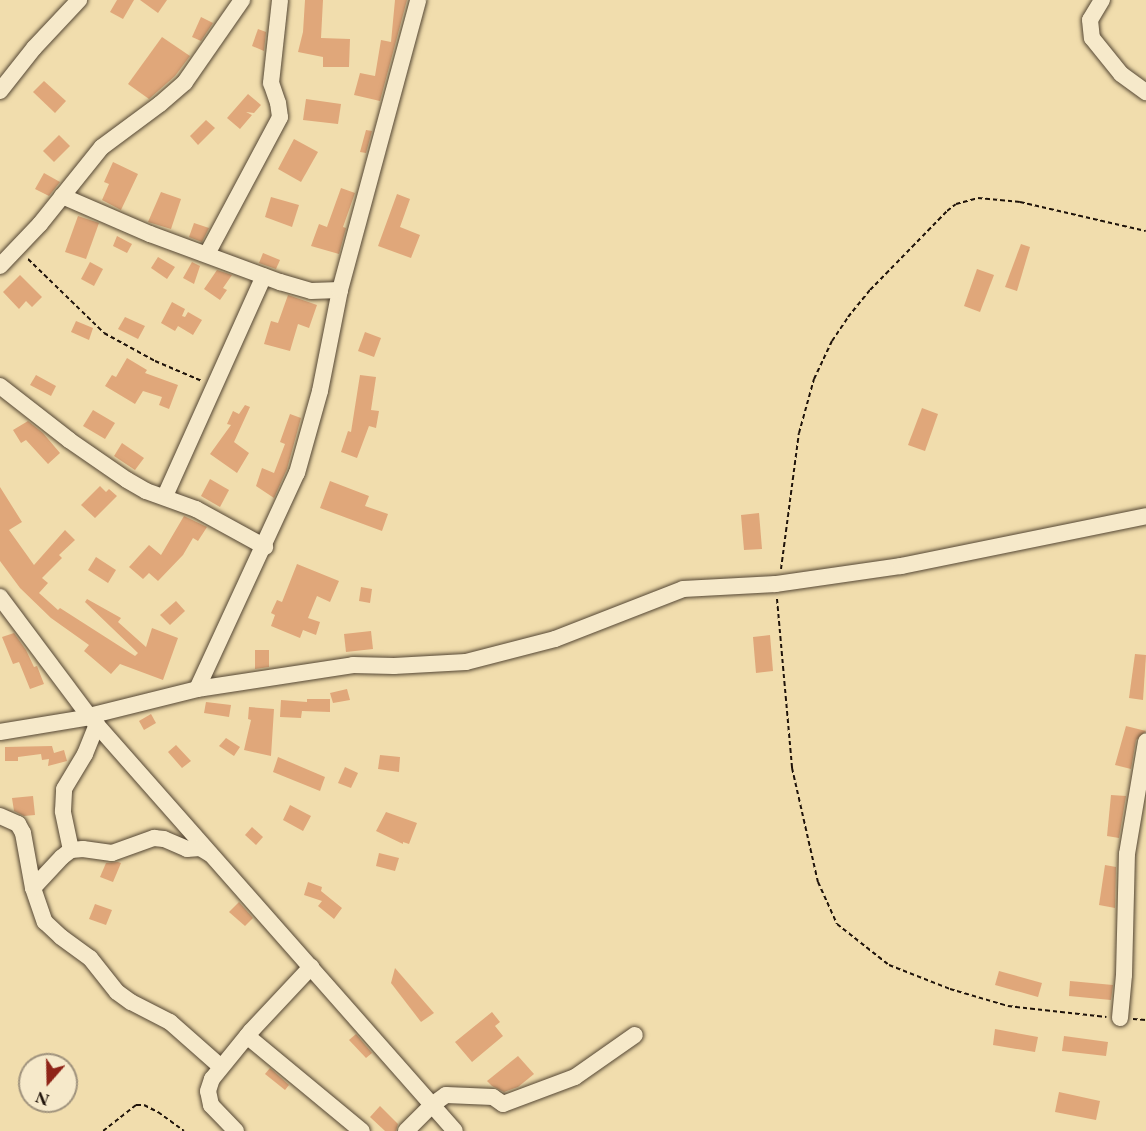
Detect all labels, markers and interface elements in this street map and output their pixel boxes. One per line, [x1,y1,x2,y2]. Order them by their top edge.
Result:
north arrow [18,1053,78,1113]
text: N [33,1086,52,1111]

